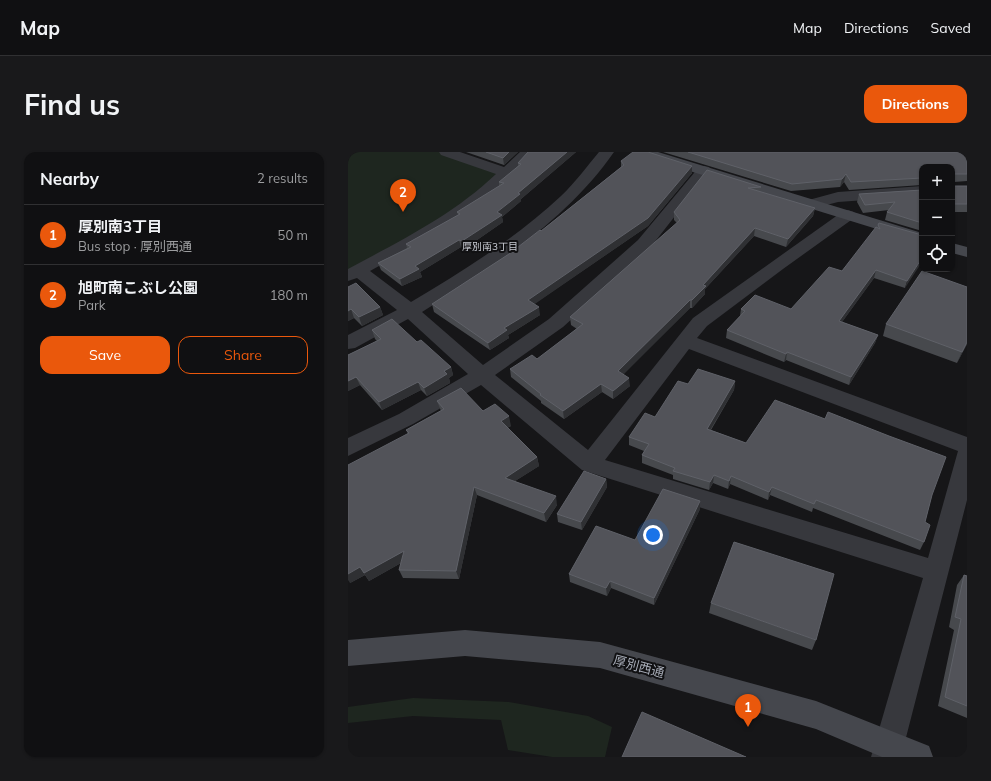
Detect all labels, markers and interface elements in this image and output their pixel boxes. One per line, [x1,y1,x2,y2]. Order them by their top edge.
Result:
text: Map [20,16,60,40]
text: Map [793,19,822,37]
text: Directions [844,19,909,37]
text: Saved [931,19,971,37]
button: Directions [864,85,967,123]
text: Find us [24,87,120,122]
map controls [919,164,955,272]
button: + [919,164,955,200]
text: Nearby [40,168,99,189]
text: 2 results [257,170,308,186]
pin: 2 [390,179,416,212]
button: − [919,200,955,236]
text: 厚別南3丁目 [78,217,162,236]
text: 1 [49,227,57,243]
text: 50 m [278,227,308,243]
button: locate [919,236,955,272]
text: Bus stop · 厚別西通 [78,238,192,254]
district label: 厚別南3丁目 [462,240,518,253]
text: 旭町南こぶし公園 [78,278,198,297]
text: 2 [49,287,57,303]
text: 180 m [270,287,308,303]
text: Park [78,297,105,313]
button: Save [40,336,170,374]
button: Share [178,336,308,374]
your location [643,525,663,545]
street label: 厚別西通 [612,652,666,680]
pin: 1 [735,694,761,727]

